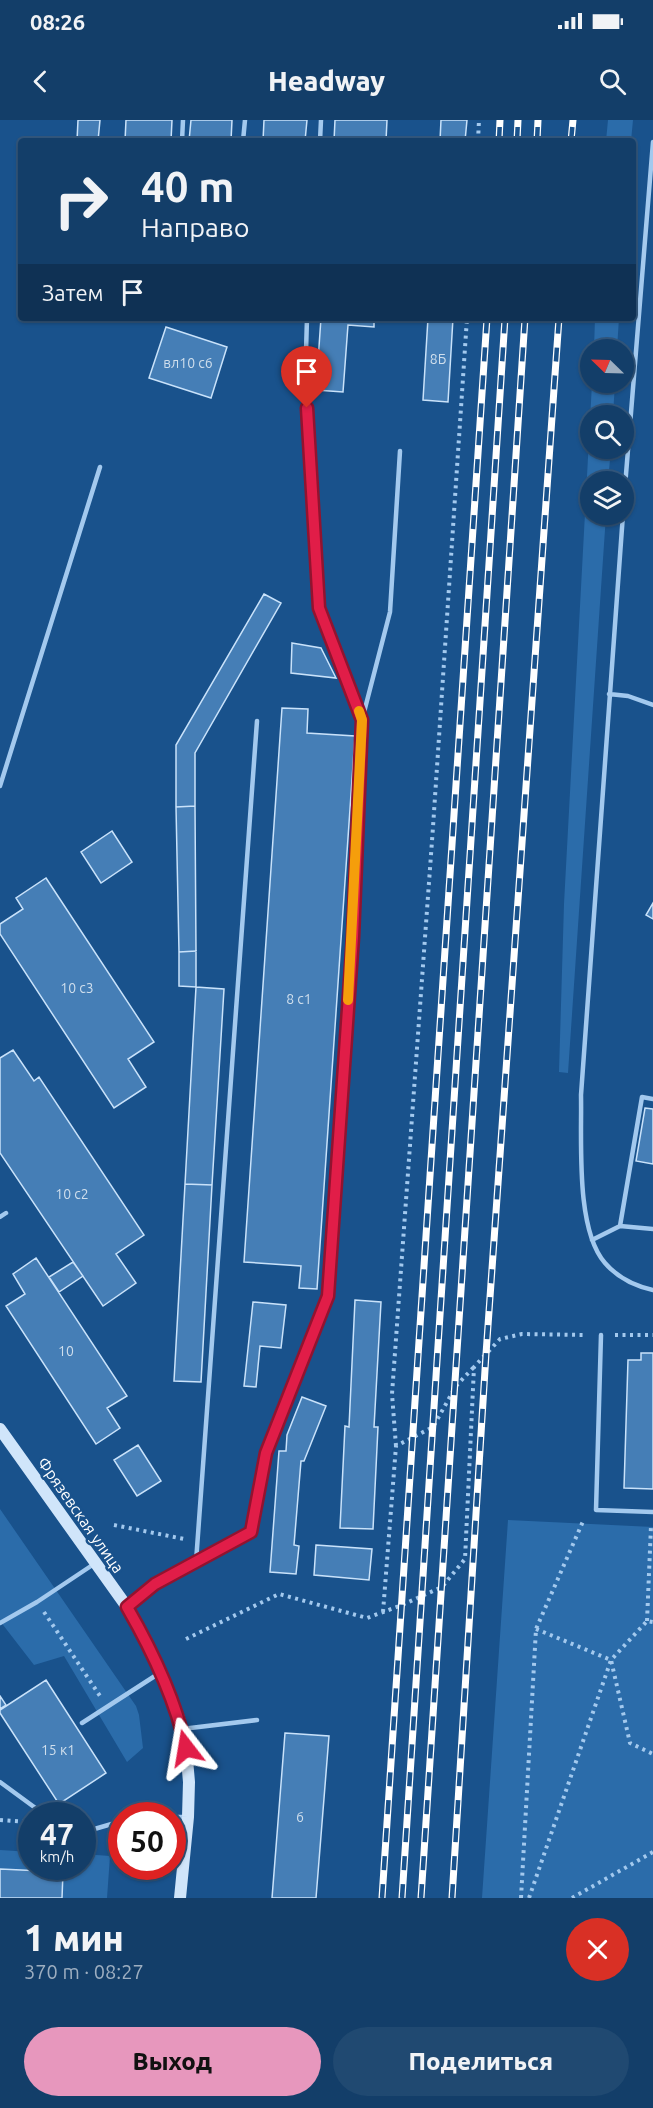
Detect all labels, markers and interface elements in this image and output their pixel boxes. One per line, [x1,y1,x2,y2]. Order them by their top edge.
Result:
text: 08:26 [30,9,85,34]
icon: back [24,65,57,98]
icon: search [596,65,629,98]
text: Headway [268,66,385,96]
icon: right [42,162,120,240]
text: 40 m [141,163,235,210]
text: Направо [141,212,250,242]
icon: arrive [116,276,149,309]
text: Затем [42,280,104,305]
north arrow [580,339,634,393]
map controls [580,339,634,525]
pin [281,346,332,408]
house number: 8Б [430,351,446,367]
house number: вл10 с6 [163,355,213,371]
icon: arrive [290,355,323,388]
button: search [580,405,634,459]
button: layers [580,471,634,525]
house number: 10 с3 [60,980,94,996]
house number: 8 c1 [286,991,312,1007]
house number: 10 с2 [55,1186,89,1202]
house number: 10 [58,1343,74,1359]
street label: Фрязевская улица [34,1454,128,1576]
position arrow [154,1716,218,1780]
house number: 15 к1 [41,1742,75,1758]
speed limit sign: 50 [108,1802,186,1880]
house number: 6 [296,1809,304,1825]
text: 47 [40,1817,74,1851]
text: km/h [40,1848,74,1865]
text: 1 мин [24,1917,124,1958]
button: close [566,1918,629,1981]
text: 370 m · 08:27 [24,1960,144,1983]
button: Выход [24,2027,321,2096]
button: Поделиться [333,2027,629,2096]

